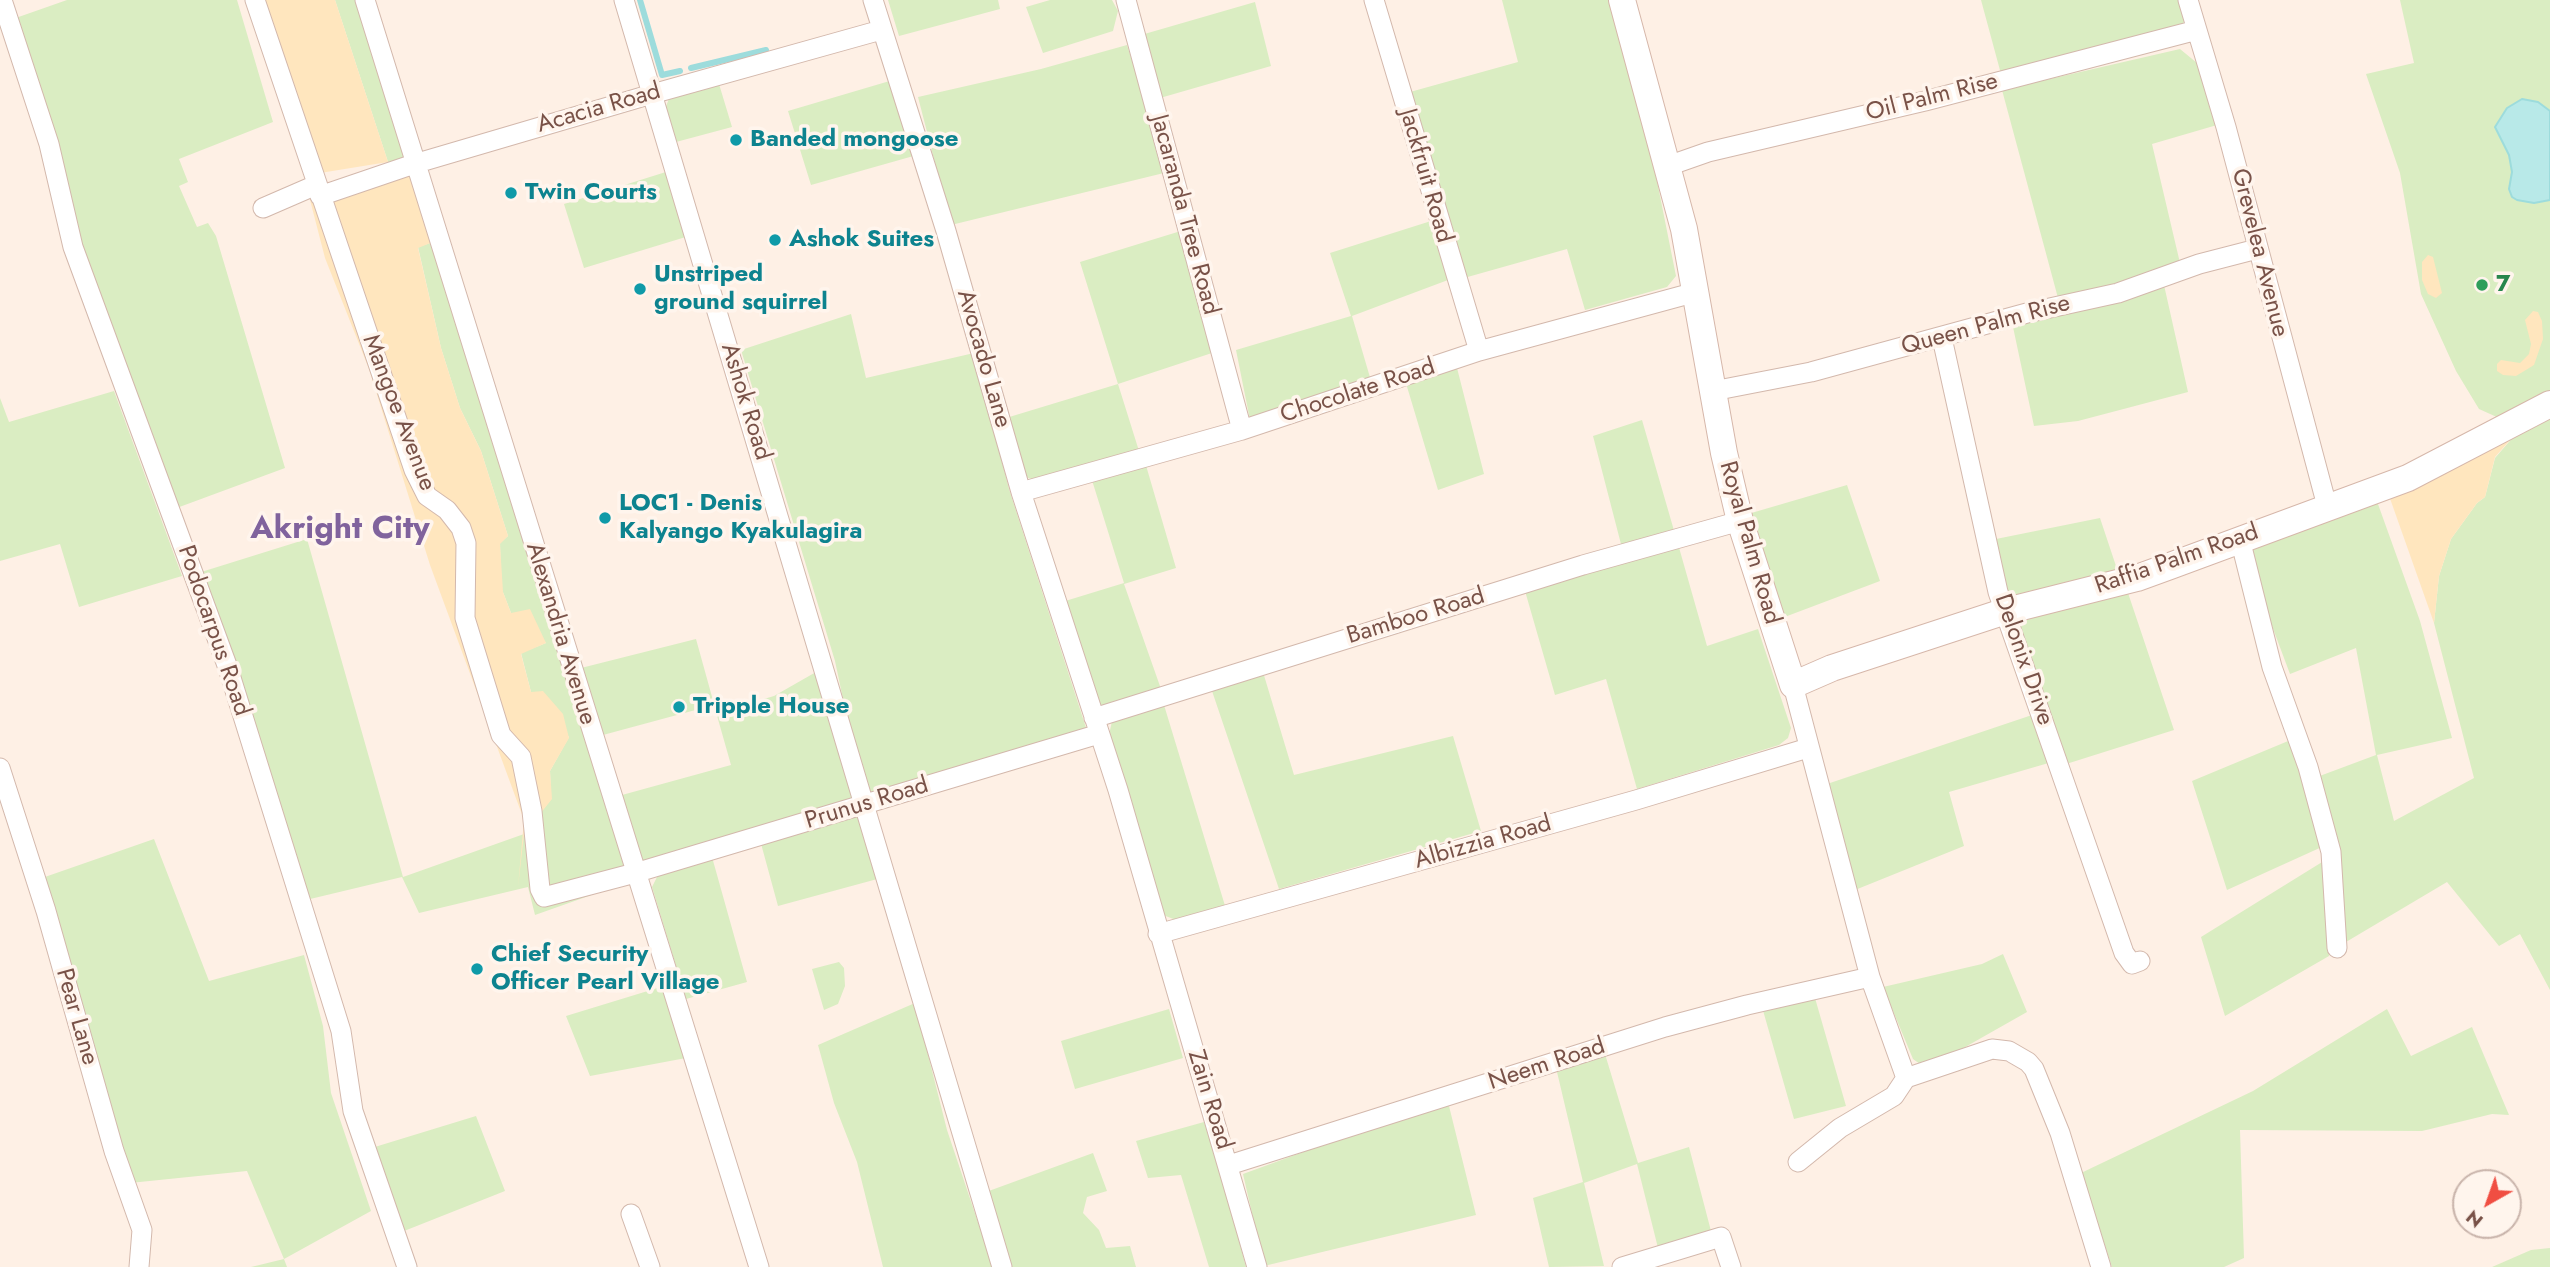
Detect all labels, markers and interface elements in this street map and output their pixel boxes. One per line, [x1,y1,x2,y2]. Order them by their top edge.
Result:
street label: Oil Palm Rise [1863,68,2001,128]
street label: Acacia Road [534,78,664,140]
street label: Jackfruit Road [1392,106,1458,246]
street label: Jacaranda Tree Road [1143,112,1225,318]
place label: Banded mongoose [750,126,959,154]
marker: Banded mongoose [728,132,744,148]
street label: Grevelea Avenue [2224,166,2294,340]
place label: Twin Courts [525,179,657,207]
marker: Twin Courts [503,185,519,201]
place label: Ashok Suites [789,226,934,254]
marker: Ashok Suites [767,232,783,248]
place label: Unstriped ground squirrel [654,261,828,317]
place label: 7 [2496,271,2510,299]
marker: 7 [2474,277,2490,293]
marker: Unstriped ground squirrel [632,281,648,297]
street label: Avocado Lane [950,287,1016,431]
street label: Queen Palm Rise [1899,290,2073,362]
street label: Mangoe Avenue [355,331,441,495]
street label: Ashok Road [714,340,776,464]
street label: Chocolate Road [1277,353,1439,431]
street label: Royal Palm Road [1712,458,1786,628]
place label: LOC1 - Denis Kalyango Kyakulagira [619,490,862,546]
marker: LOC1 - Denis Kalyango Kyakulagira [597,510,613,526]
district label: Akright City [250,511,430,549]
street label: Raffia Palm Road [2092,519,2262,601]
street label: Alexandria Avenue [519,539,601,729]
street label: Podocarpus Road [170,542,256,720]
street label: Bamboo Road [1344,582,1488,652]
street label: Delonix Drive [1987,591,2059,729]
place label: Tripple House [693,693,850,721]
marker: Tripple House [671,699,687,715]
street label: Prunus Road [802,772,932,836]
street label: Albizzia Road [1411,810,1555,876]
place label: Chief Security Officer Pearl Village [491,941,720,997]
marker: Chief Security Officer Pearl Village [469,961,485,977]
street label: Pear Lane [49,965,103,1069]
street label: Neem Road [1485,1033,1609,1097]
street label: Zain Road [1180,1047,1238,1153]
north arrow [2452,1169,2522,1239]
text: N [2460,1204,2489,1234]

